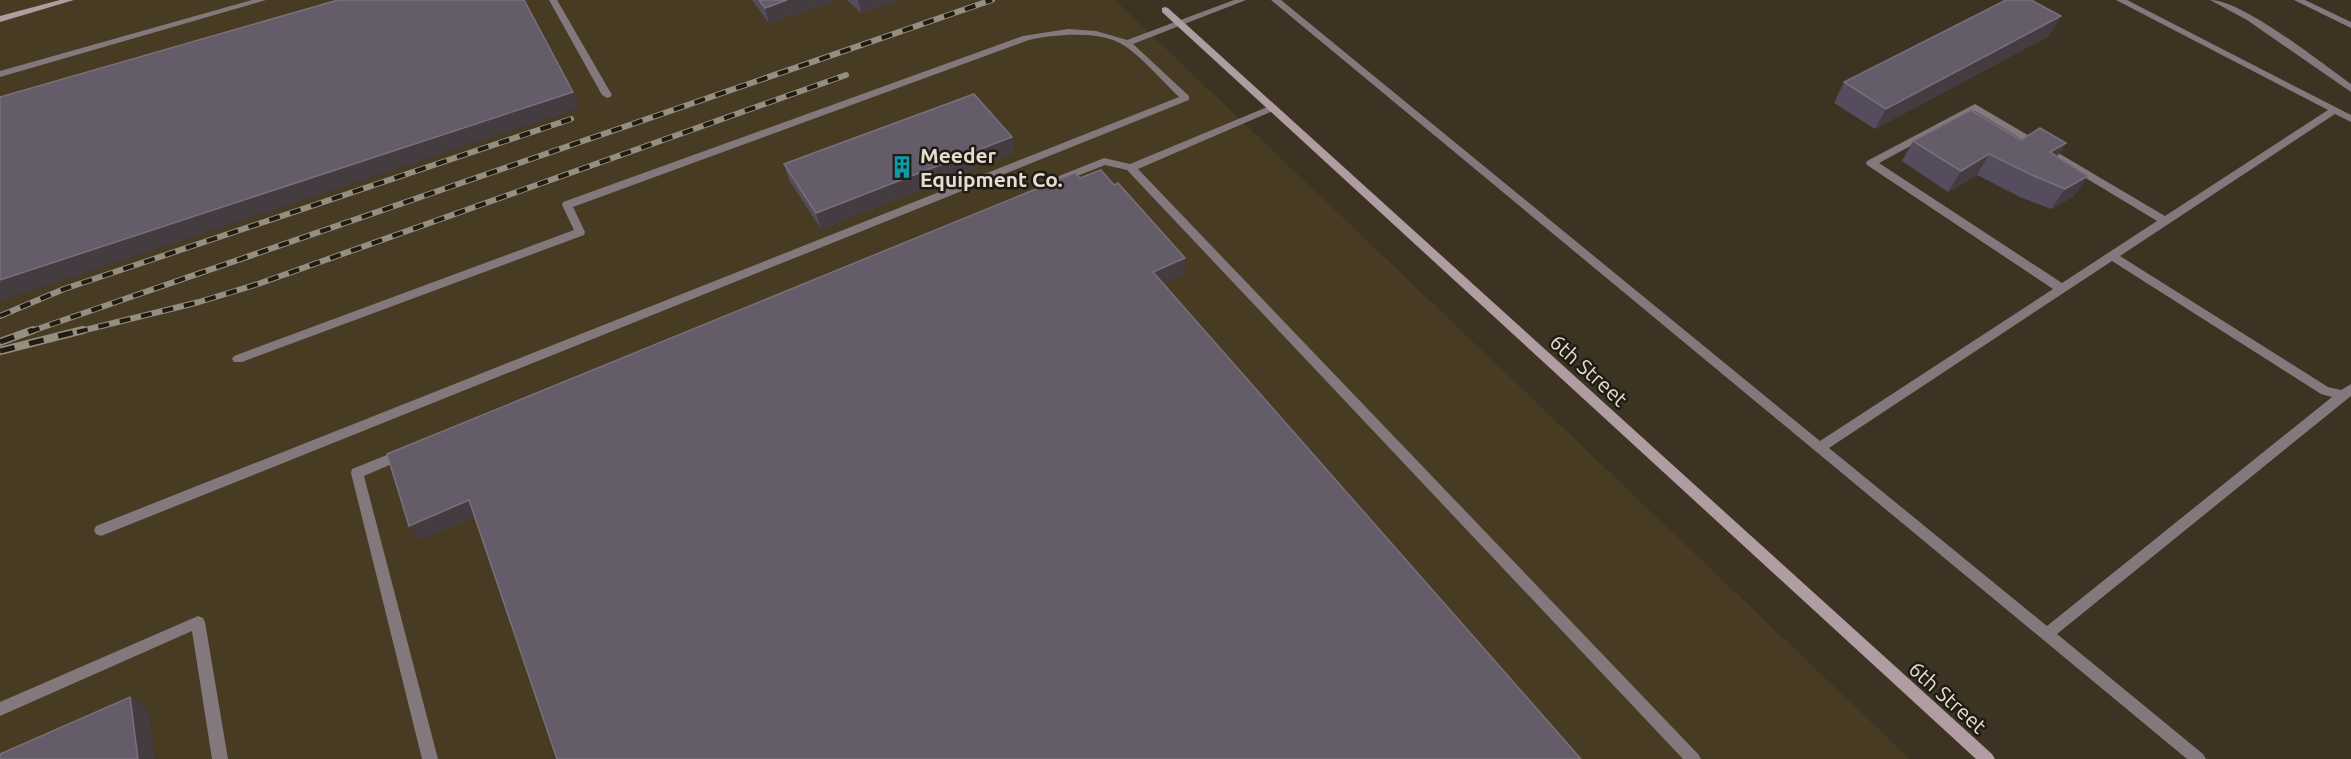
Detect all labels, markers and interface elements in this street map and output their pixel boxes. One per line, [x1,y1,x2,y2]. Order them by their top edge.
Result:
place label: Meeder Equipment Co. [920,143,1063,191]
building icon: Meeder Equipment Co. [889,154,915,180]
street label: 6th Street [1545,329,1633,411]
street label: 6th Street [1904,656,1992,738]

